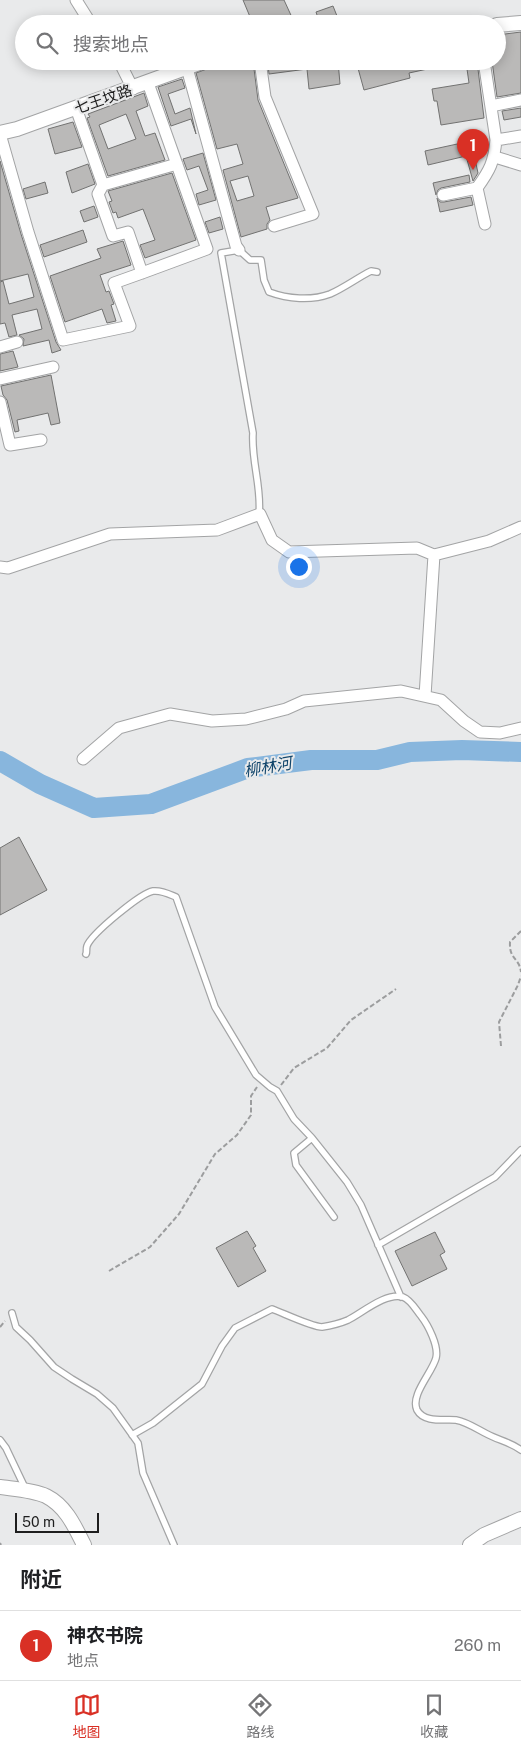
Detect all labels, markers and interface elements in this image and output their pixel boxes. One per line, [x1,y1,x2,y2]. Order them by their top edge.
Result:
search box [15,15,506,70]
icon: search [33,29,61,57]
text: 搜索地点 [73,33,149,55]
street label: 七王坟路 [72,81,134,117]
pin: 1 [457,129,489,170]
your location [286,554,312,580]
water label: 柳林河 [243,753,296,781]
scale bar [15,1510,99,1533]
text: 50 m [22,1514,55,1530]
text: 附近 [20,1567,62,1592]
text: 神农书院 [67,1624,143,1646]
text: 1 [33,1636,39,1655]
text: 260 m [454,1636,501,1655]
text: 地点 [67,1651,99,1670]
tab: 地图 [73,1691,101,1741]
tab: 路线 [246,1691,274,1741]
tab: 收藏 [420,1691,448,1741]

